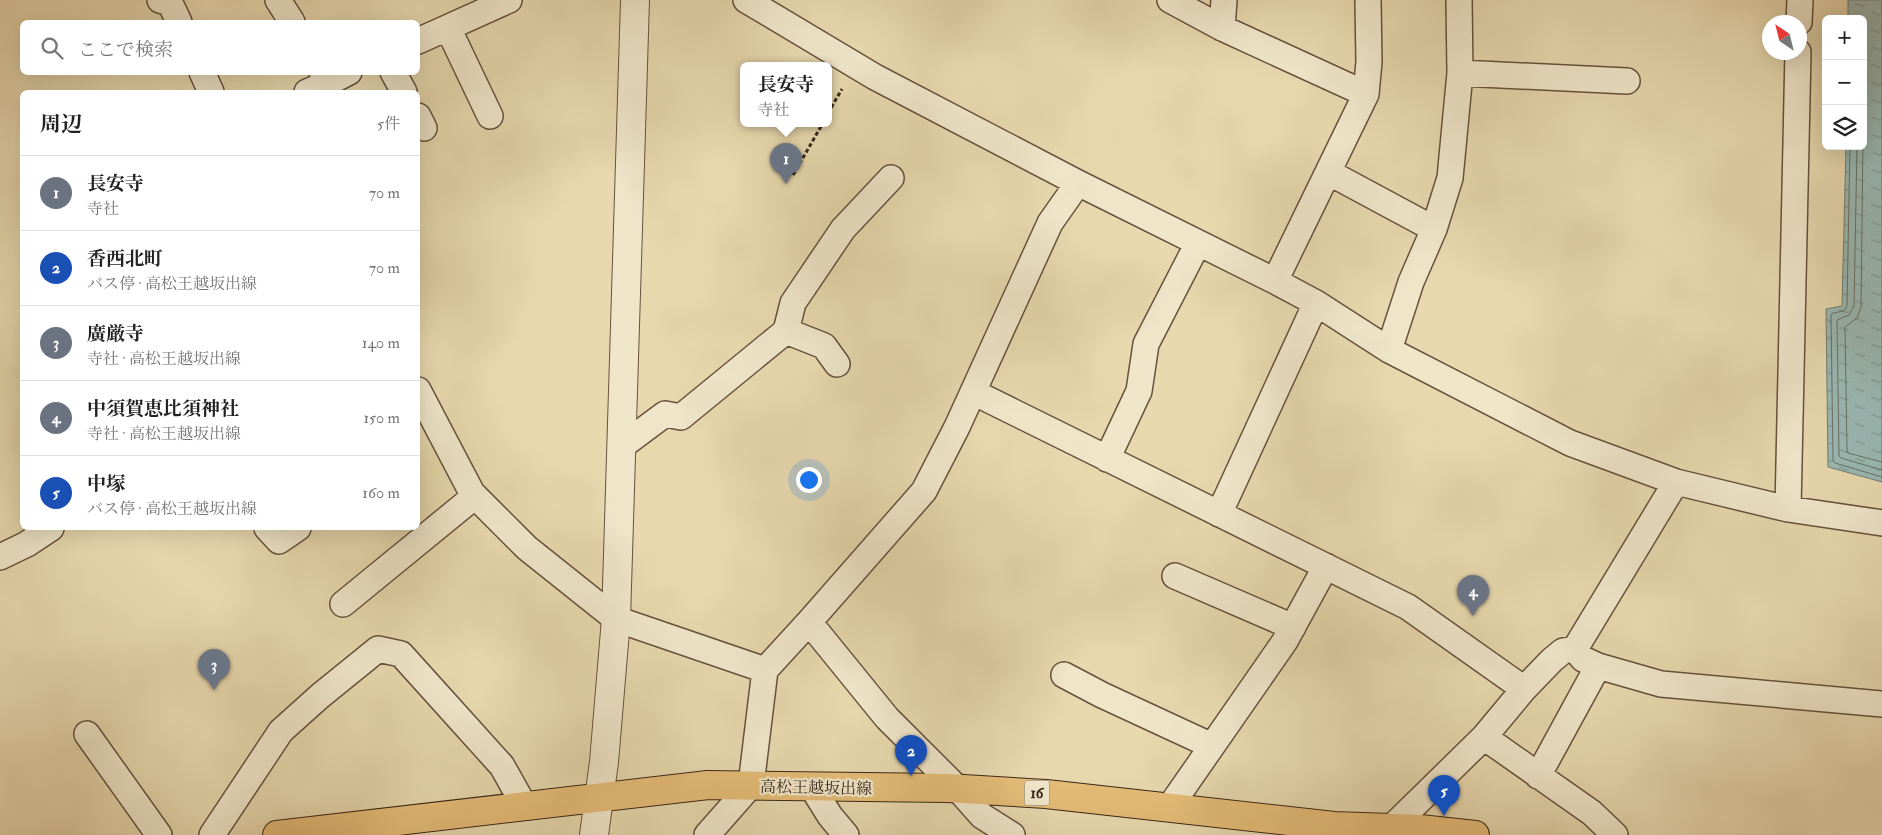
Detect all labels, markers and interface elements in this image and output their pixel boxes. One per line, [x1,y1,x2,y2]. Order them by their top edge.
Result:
north arrow [1762,15,1807,60]
map controls [1822,15,1867,150]
button: + [1822,15,1867,60]
search box [20,20,420,75]
icon: search [38,34,66,62]
text: ここで検索 [78,38,173,62]
button: − [1822,60,1867,105]
popup [740,62,832,127]
text: 長安寺 [757,73,815,97]
text: 寺社 [757,100,790,120]
button: layers [1822,105,1867,150]
text: 周辺 [40,111,82,138]
text: 5件 [377,114,400,134]
pin: 1 [770,143,802,184]
text: 長安寺 [87,172,144,196]
text: 1 [53,183,59,203]
text: 70 m [369,183,400,203]
text: 寺社 [87,199,119,219]
text: 香西北町 [87,247,163,271]
text: 2 [52,258,60,278]
text: 70 m [369,258,400,278]
text: バス停 · 高松王越坂出線 [87,274,257,294]
text: 廣厳寺 [87,322,144,346]
text: 3 [53,333,59,353]
text: 140 m [362,333,400,353]
text: 寺社 · 高松王越坂出線 [87,349,241,369]
text: 中須賀恵比須神社 [87,397,239,421]
text: 4 [52,408,60,428]
text: 150 m [363,408,400,428]
text: 寺社 · 高松王越坂出線 [87,424,241,444]
your location [796,467,822,493]
text: 中塚 [87,472,125,496]
text: 5 [52,483,60,503]
text: 160 m [362,483,400,503]
text: バス停 · 高松王越坂出線 [87,499,257,519]
pin: 4 [1457,575,1489,616]
pin: 3 [198,649,230,690]
pin: 2 [895,735,927,776]
pin: 5 [1428,775,1460,816]
street label: 高松王越坂出線 [760,777,872,799]
road number: 16 [1024,780,1050,806]

